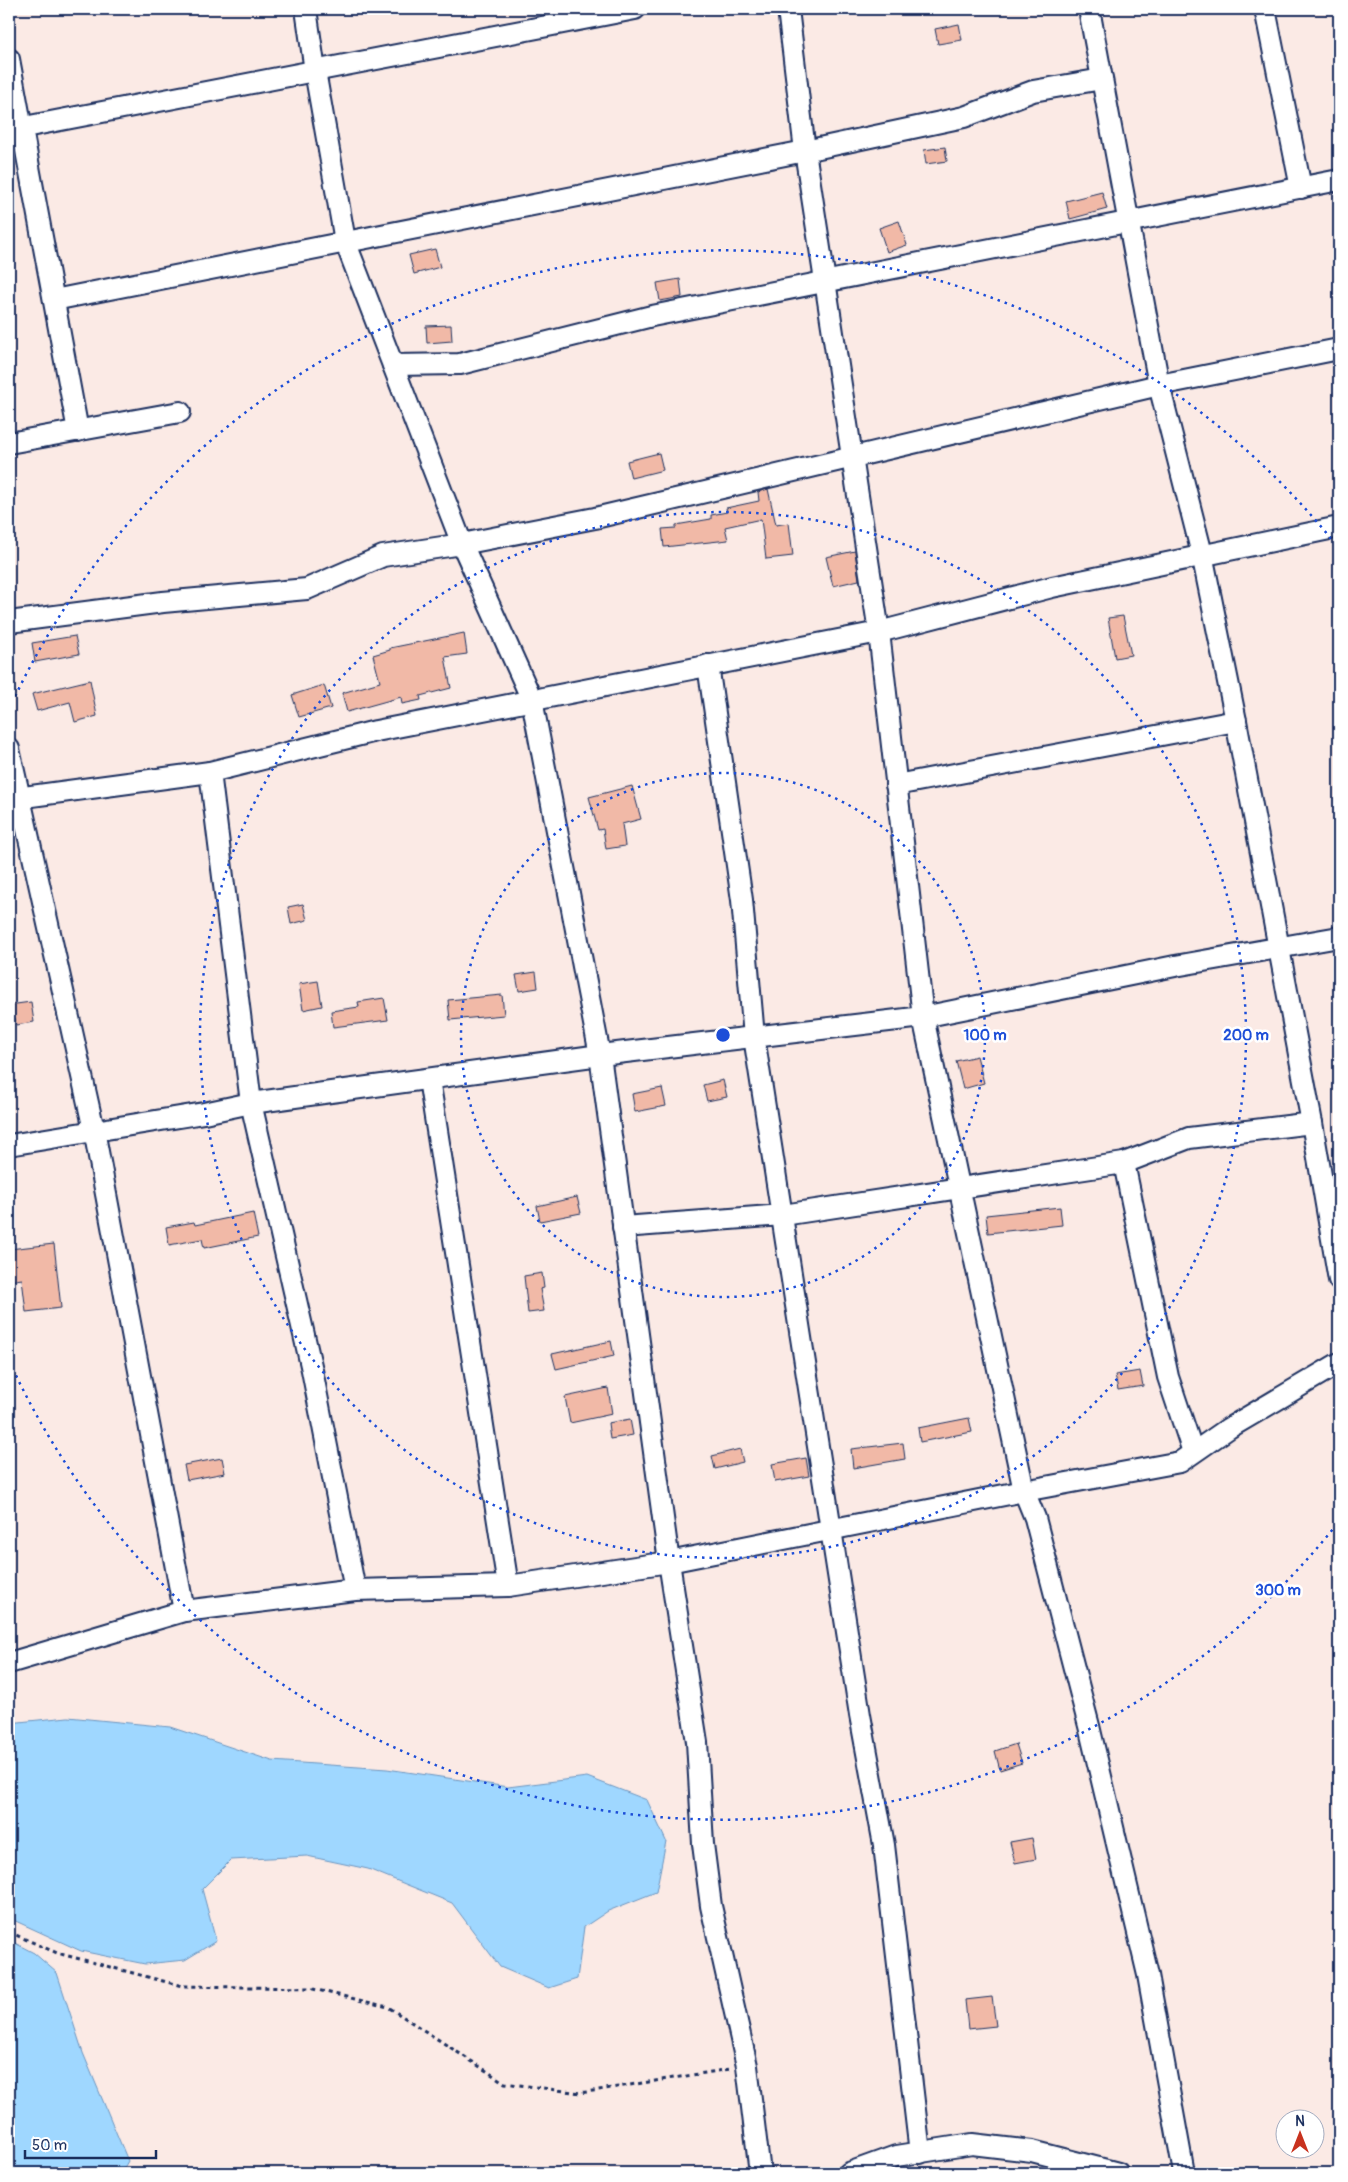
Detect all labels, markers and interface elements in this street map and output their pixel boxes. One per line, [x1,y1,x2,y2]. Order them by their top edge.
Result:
centre of rings [714,1026,732,1044]
text: 100 m [964,1026,1006,1045]
text: 200 m [1223,1026,1269,1045]
text: 300 m [1255,1581,1301,1600]
north arrow [1276,2110,1326,2160]
text: N [1295,2113,1305,2130]
scale bar [25,2127,156,2159]
text: 50 m [32,2136,67,2155]

